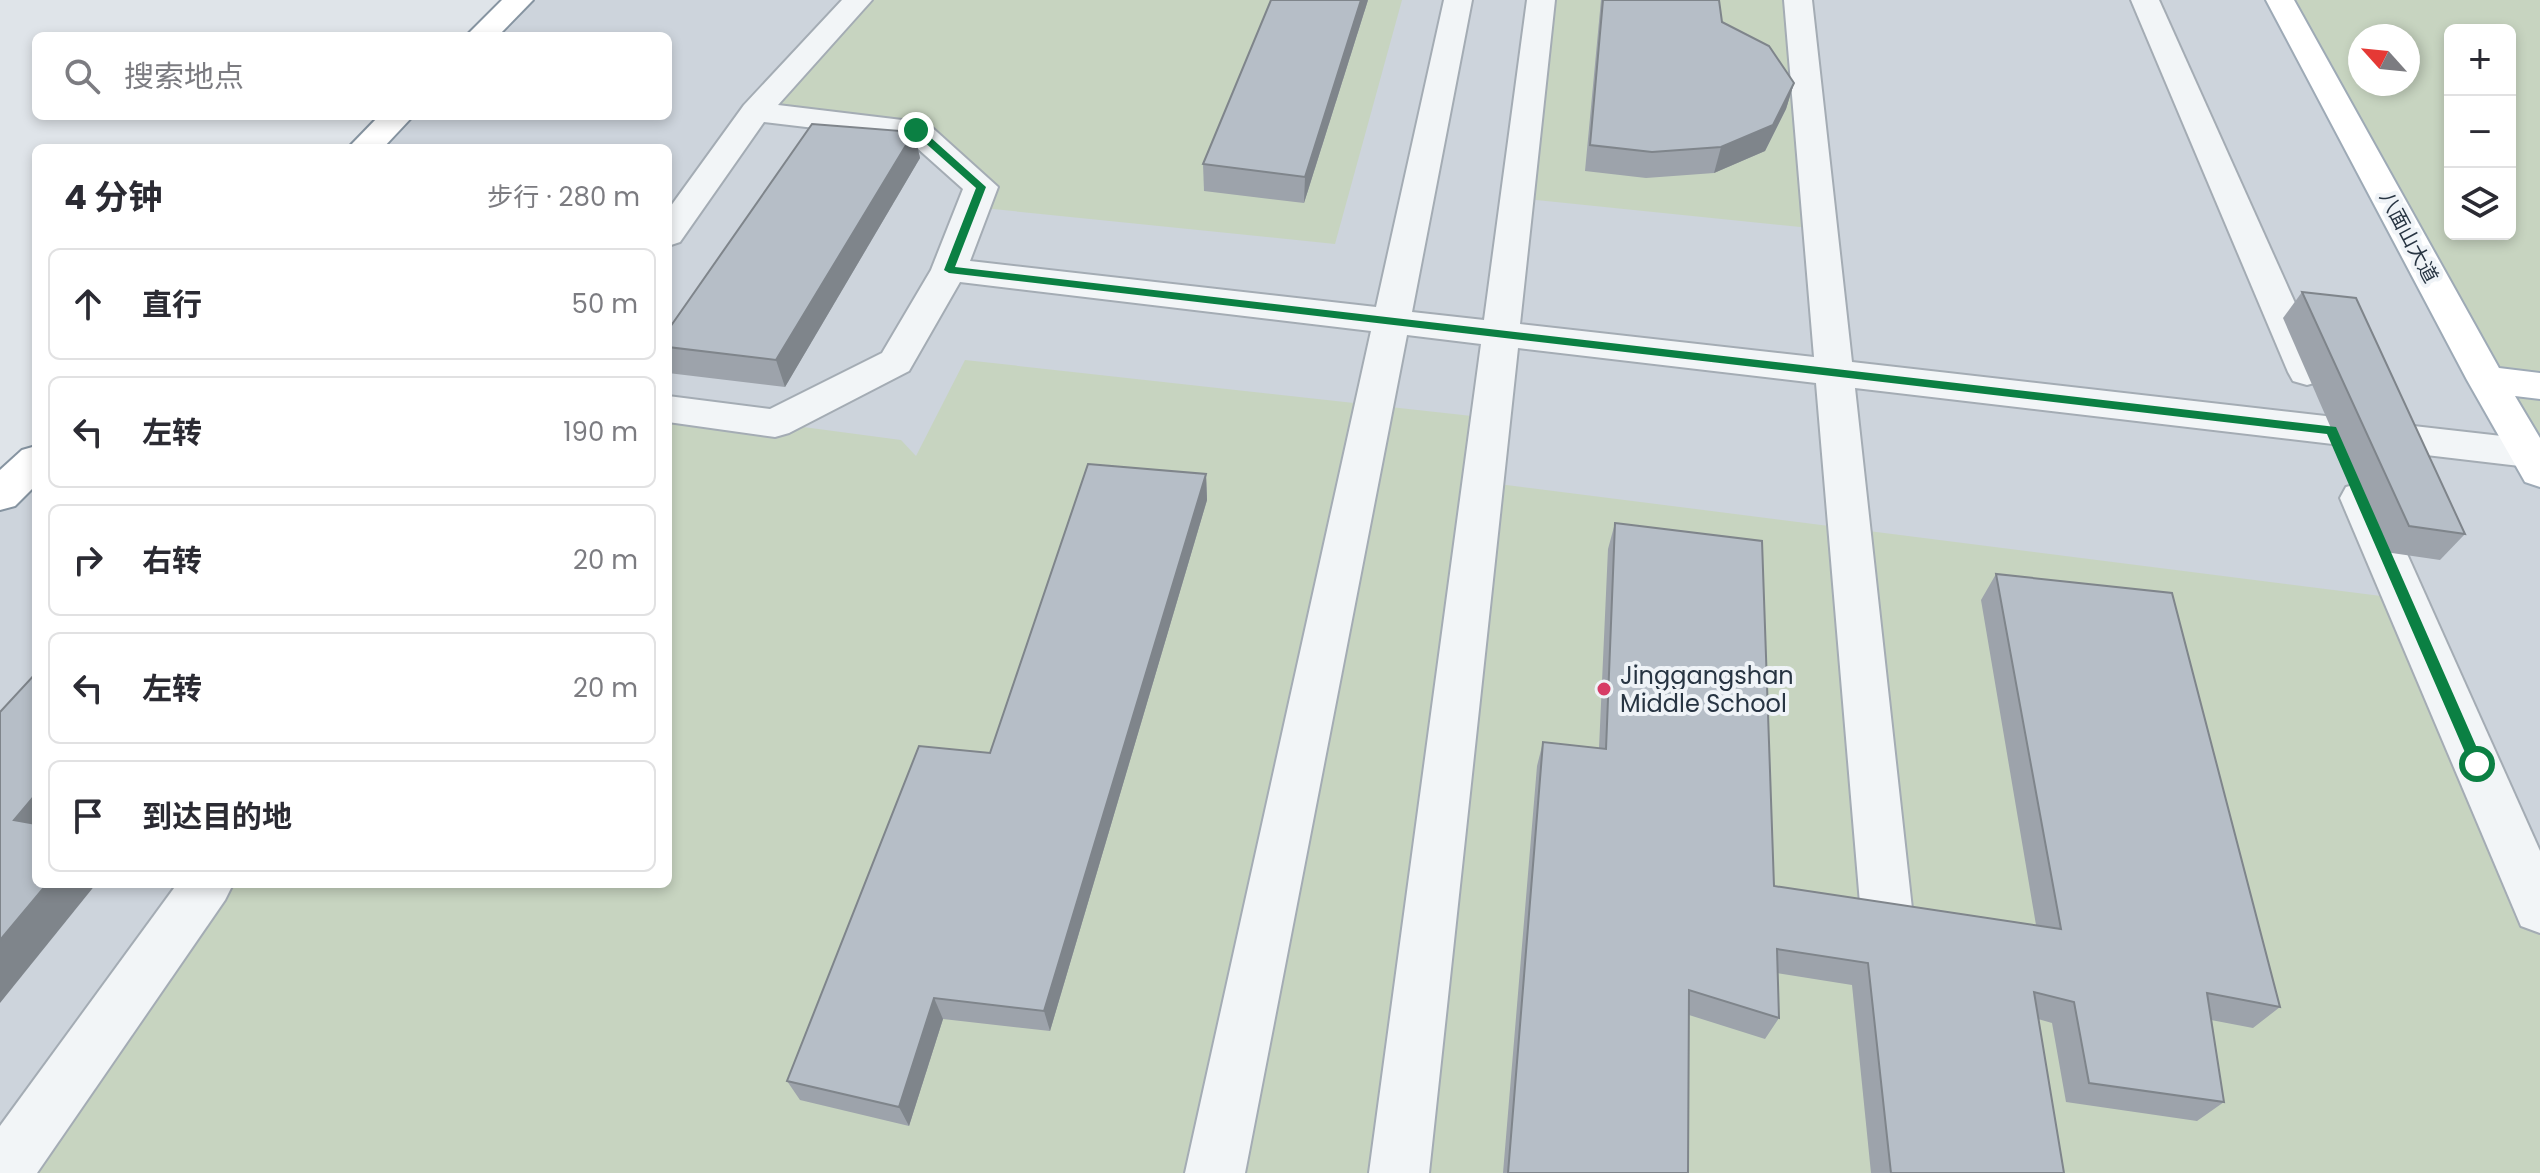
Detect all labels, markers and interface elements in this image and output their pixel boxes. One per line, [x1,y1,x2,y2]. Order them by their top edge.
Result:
north arrow [2348,24,2420,96]
map controls [2444,24,2516,240]
button: + [2444,24,2516,96]
search box [32,32,672,120]
icon: search [60,54,104,98]
text: 搜索地点 [124,55,244,98]
button: − [2444,96,2516,168]
route end [898,112,934,148]
button: layers [2444,168,2516,240]
text: 4 分钟 [64,173,162,221]
text: 步行 · 280 m [487,179,640,215]
street label: 八面山大道 [2373,186,2445,288]
icon: ahead [66,282,110,326]
text: 直行 [142,283,202,326]
text: 50 m [572,286,638,322]
icon: left [66,410,110,454]
text: 左转 [142,411,202,454]
text: 190 m [563,414,638,450]
icon: right [66,538,110,582]
text: 右转 [142,539,202,582]
text: 20 m [573,542,638,578]
place label: Jinggangshan Middle School [1620,659,1794,720]
icon: left [66,666,110,710]
text: 左转 [142,667,202,710]
text: 20 m [573,670,638,706]
marker: Jinggangshan Middle School [1595,680,1613,698]
route start [2459,746,2495,782]
icon: arrive [66,794,110,838]
text: 到达目的地 [142,795,292,838]

